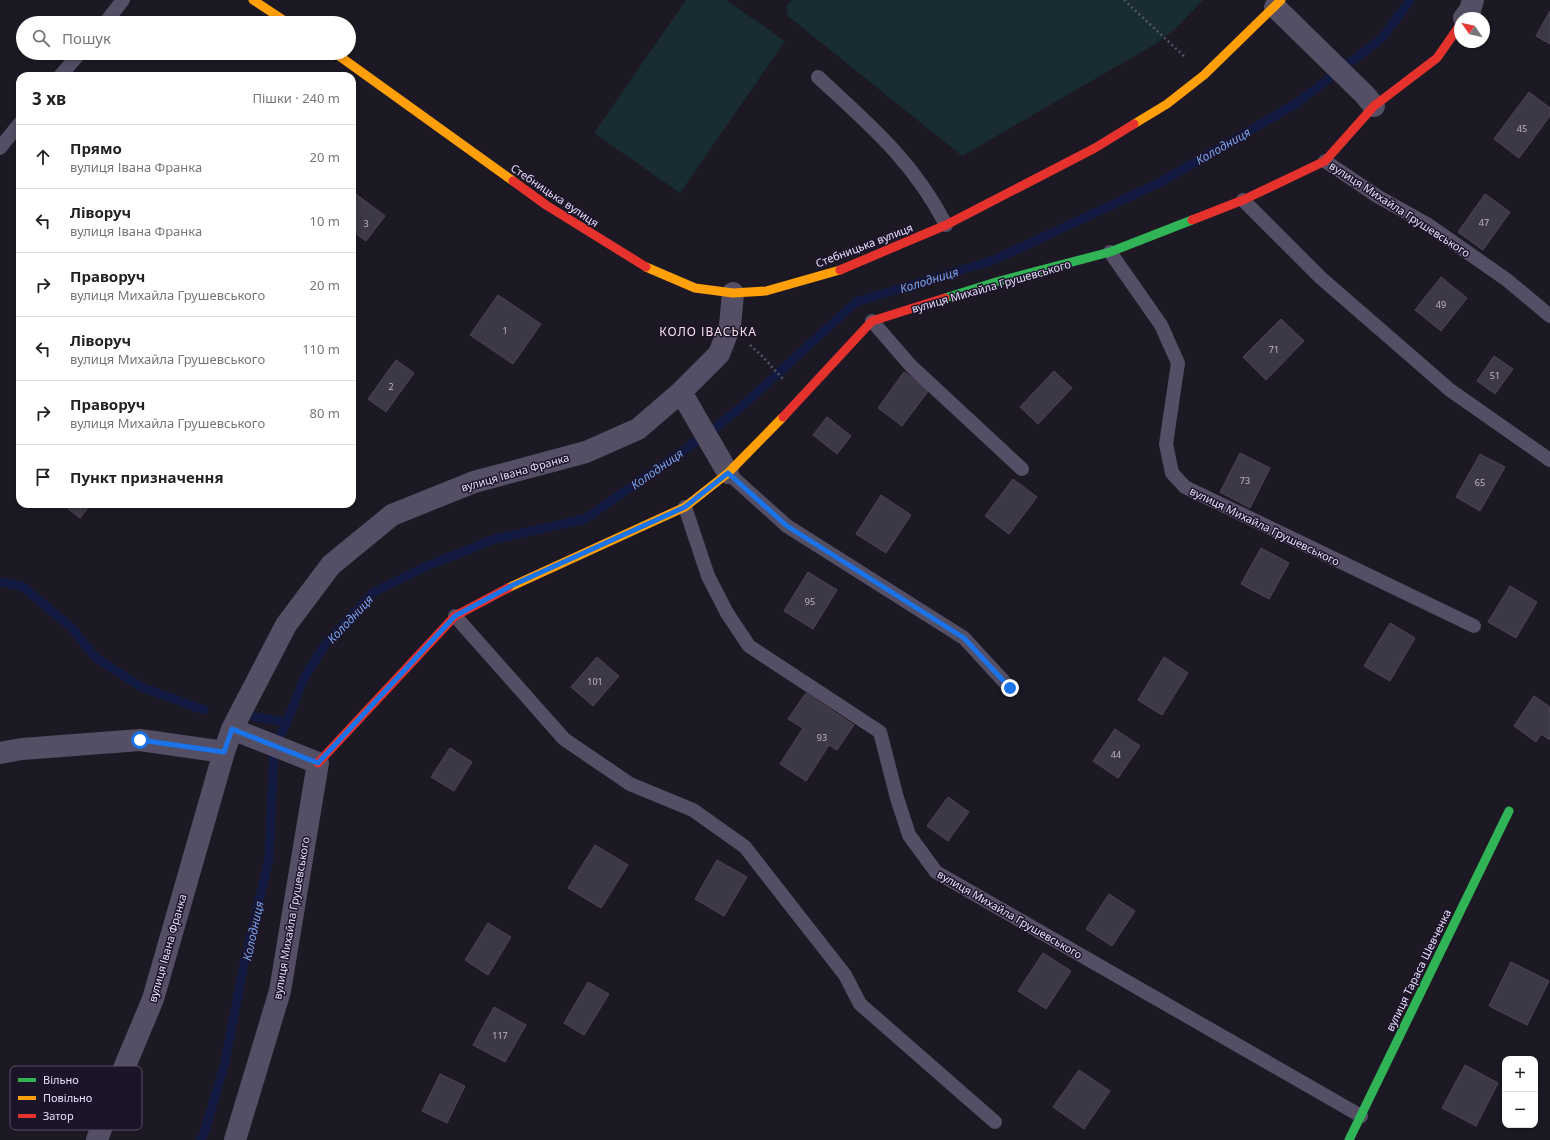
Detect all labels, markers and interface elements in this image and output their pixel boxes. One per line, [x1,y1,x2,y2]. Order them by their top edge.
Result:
north arrow [1454,12,1490,48]
search box [16,16,356,60]
icon: search [30,27,52,49]
text: Пошук [62,28,111,48]
text: 3 хв [32,87,66,110]
text: Пішки · 240 m [252,89,340,107]
house number: 45 [1517,122,1527,135]
water label: Колодниця [1193,124,1253,168]
text: Прямо [70,138,122,158]
icon: ahead [32,146,54,168]
text: 20 m [310,148,340,166]
text: вулиця Івана Франка [70,158,202,176]
street label: вулиця Михайла Грушевського [1327,158,1473,260]
street label: Стебницька вулиця [508,160,602,230]
text: Ліворуч [70,202,131,222]
icon: left [32,210,54,232]
text: 10 m [310,212,340,230]
house number: 47 [1479,216,1489,229]
house number: 3 [363,217,369,230]
street label: Стебницька вулиця [813,220,915,270]
text: вулиця Івана Франка [70,222,202,240]
street label: вулиця Михайла Грушевського [910,256,1072,316]
water label: Колодниця [898,263,960,297]
text: Праворуч [70,266,145,286]
icon: right [32,274,54,296]
text: 20 m [310,276,340,294]
text: вулиця Михайла Грушевського [70,286,265,304]
house number: 49 [1436,298,1446,311]
district label: КОЛО ІВАСЬКА [659,323,757,340]
house number: 1 [502,324,508,337]
text: Ліворуч [70,330,131,350]
icon: left [32,338,54,360]
text: 110 m [302,340,340,358]
house number: 71 [1269,343,1279,356]
text: вулиця Михайла Грушевського [70,350,265,368]
house number: 51 [1490,369,1500,382]
house number: 2 [388,380,394,393]
text: Праворуч [70,394,145,414]
icon: right [32,402,54,424]
text: 80 m [310,404,340,422]
text: вулиця Михайла Грушевського [70,414,265,432]
water label: Колодниця [627,445,687,493]
street label: вулиця Івана Франка [459,449,571,495]
icon: arrive [32,466,54,488]
text: Пункт призначення [70,467,224,487]
house number: 73 [1240,474,1250,487]
house number: 65 [1475,476,1485,489]
street label: вулиця Михайла Грушевського [1188,483,1342,569]
water label: Колодниця [323,591,377,647]
house number: 95 [805,595,815,608]
house number: 101 [587,675,603,688]
route end [1001,679,1019,697]
route start [131,731,149,749]
house number: 93 [817,731,827,744]
house number: 44 [1111,748,1121,761]
street label: вулиця Михайла Грушевського [269,835,313,1001]
street label: вулиця Михайла Грушевського [935,866,1085,962]
street label: вулиця Івана Франка [144,892,190,1004]
water label: Колодниця [238,900,268,962]
street label: вулиця Тараса Шевченка [1382,906,1454,1034]
house number: 117 [492,1029,508,1042]
map controls [1502,1056,1538,1128]
button: + [1502,1056,1538,1092]
legend [10,1066,142,1130]
text: Вільно [43,1072,79,1087]
text: Повільно [43,1090,92,1105]
button: − [1502,1092,1538,1128]
text: Затор [43,1108,74,1123]

